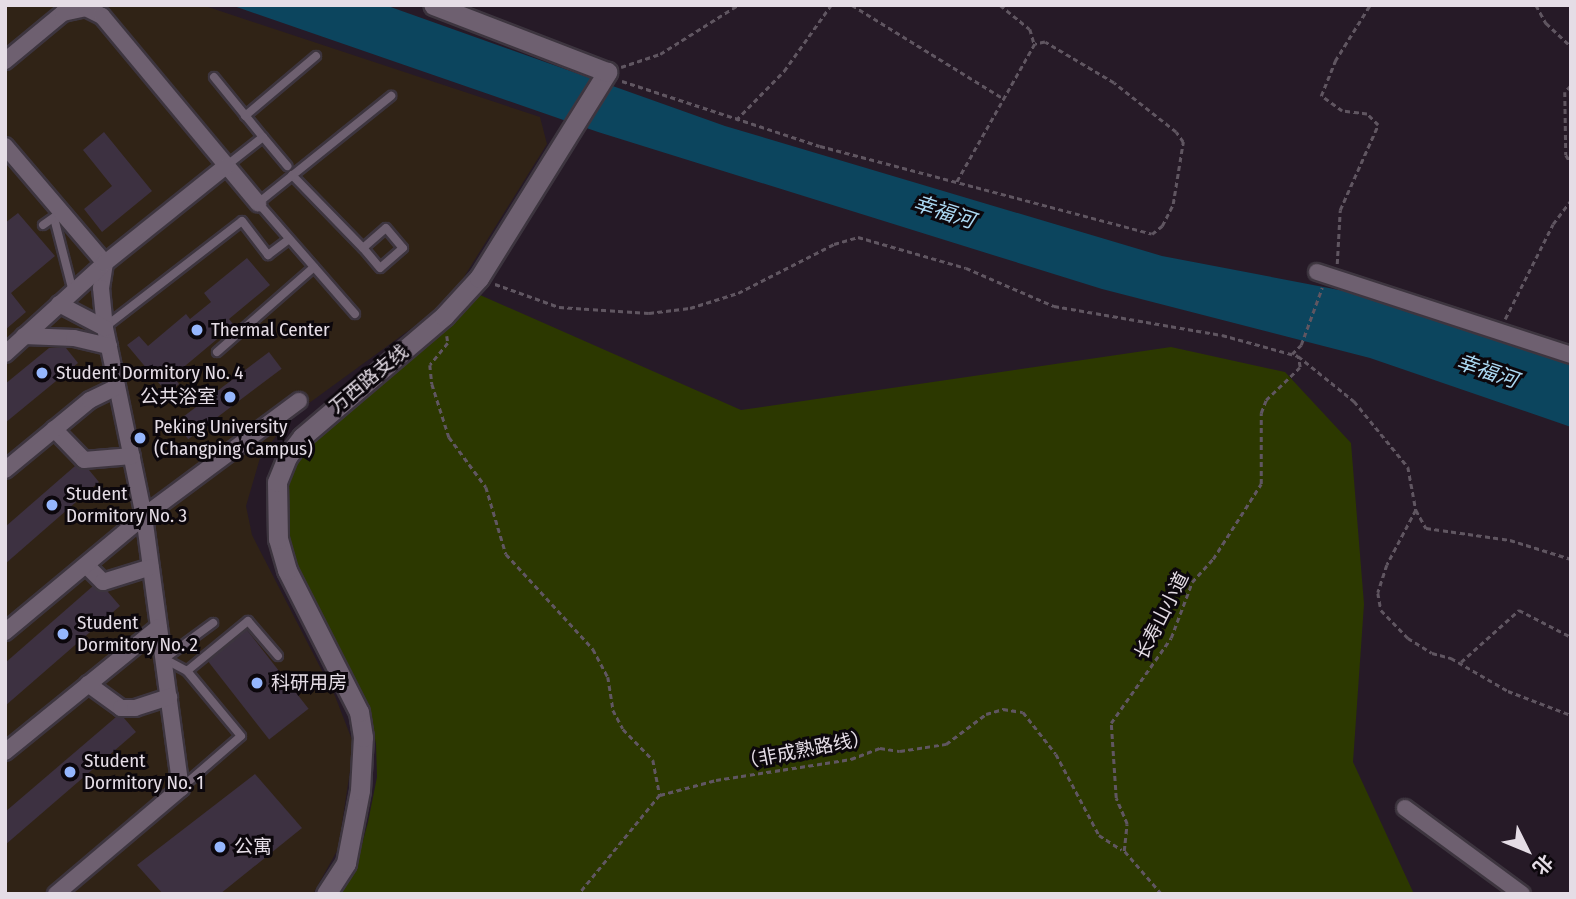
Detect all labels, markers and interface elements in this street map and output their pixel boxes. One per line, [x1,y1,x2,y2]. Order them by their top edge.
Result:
water label: 幸福河 [910,190,978,234]
place label: Thermal Center [211,319,330,341]
marker: Thermal Center [189,322,205,338]
street label: 万西路支线 [325,340,413,418]
water label: 幸福河 [1453,349,1521,393]
place label: Student Dormitory No. 4 [56,362,243,384]
marker: Student Dormitory No. 4 [34,365,50,381]
place label: 公共浴室 [140,386,216,408]
marker: 公共浴室 [222,389,238,405]
place label: Peking University (Changping Campus) [154,416,313,460]
marker: Peking University (Changping Campus) [132,430,148,446]
place label: Student Dormitory No. 3 [66,483,187,527]
marker: Student Dormitory No. 3 [44,497,60,513]
street label: 长寿山小道 [1130,569,1194,663]
place label: Student Dormitory No. 2 [77,612,198,656]
marker: Student Dormitory No. 2 [55,626,71,642]
place label: 科研用房 [271,672,347,694]
marker: 科研用房 [249,675,265,691]
street label: （非成熟路线） [738,726,872,774]
place label: Student Dormitory No. 1 [84,750,204,794]
marker: Student Dormitory No. 1 [62,764,78,780]
north arrow [1492,815,1562,885]
place label: 公寓 [234,836,272,858]
marker: 公寓 [212,839,228,855]
text: 北 [1528,850,1558,879]

